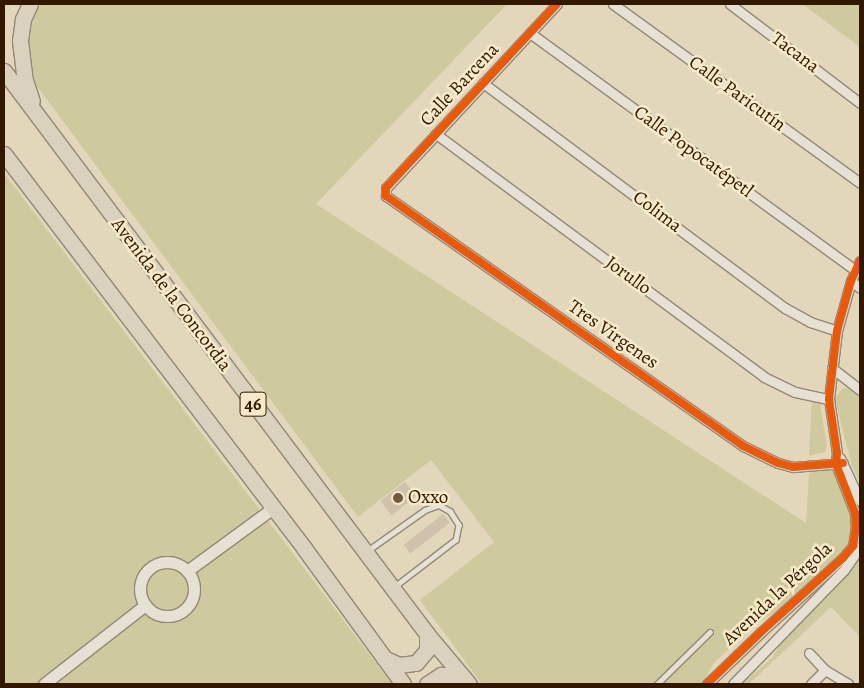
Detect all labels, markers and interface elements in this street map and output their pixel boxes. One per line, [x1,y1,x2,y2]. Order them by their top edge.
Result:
street label: Tacana [766,28,824,78]
street label: Calle Barcena [416,39,504,131]
street label: Calle Paricutín [684,51,790,137]
street label: Calle Popocatépetl [629,101,757,203]
street label: Colima [628,186,686,238]
street label: Avenida de la Concordia [106,214,236,376]
street label: Jorullo [601,252,655,300]
street label: Tres Virgenes [564,296,662,374]
road number: 46 [239,388,267,419]
place label: Oxxo [408,487,448,509]
marker: Oxxo [392,492,404,504]
street label: Avenida la Pérgola [719,538,837,650]

